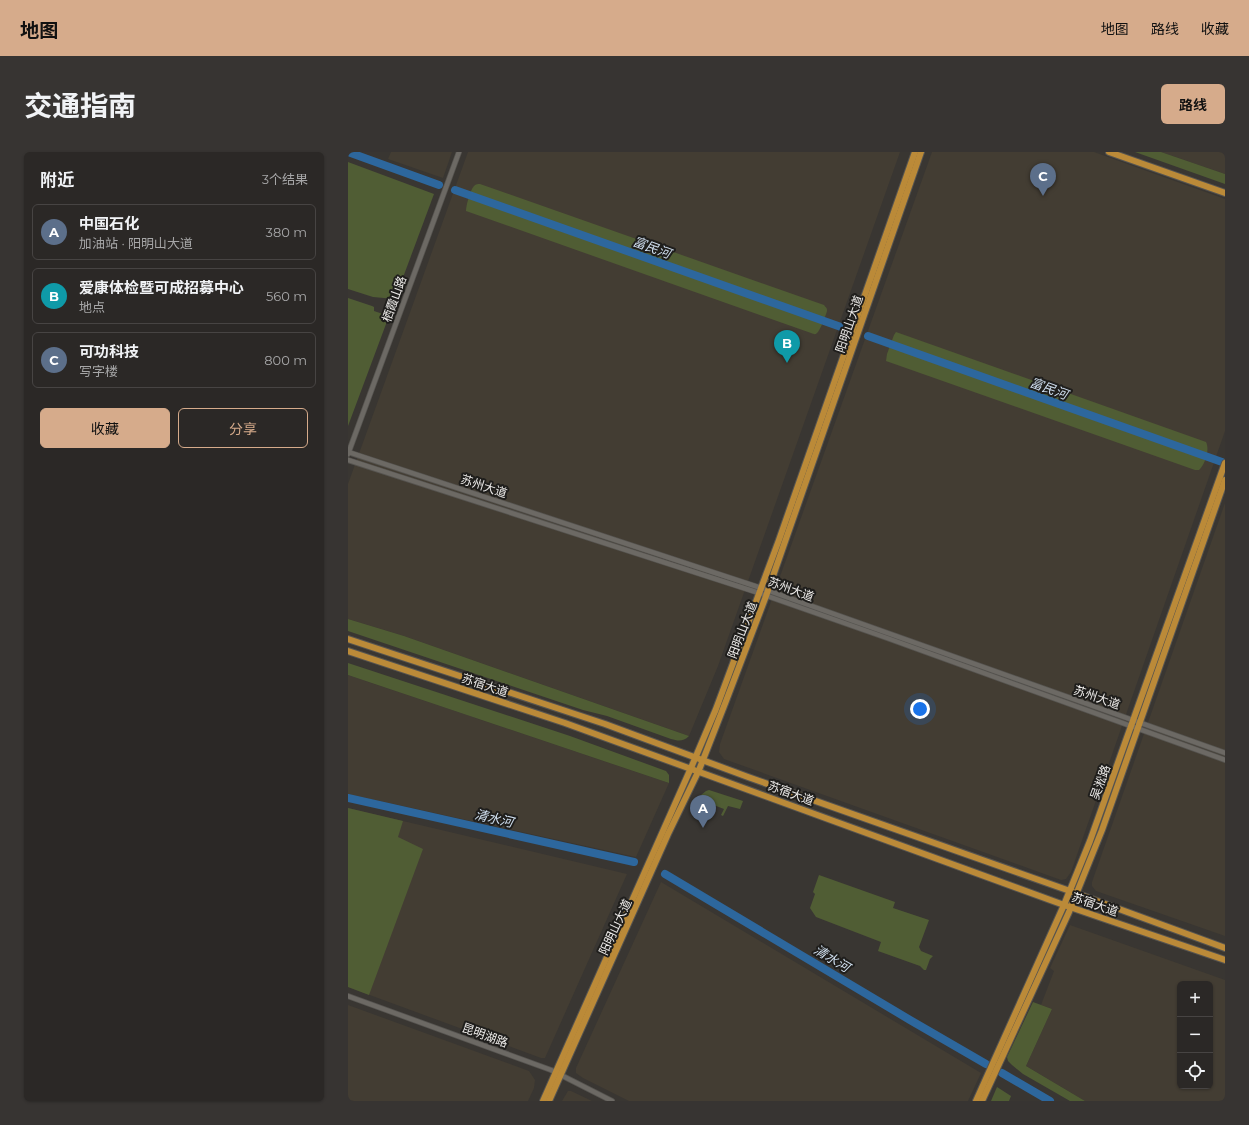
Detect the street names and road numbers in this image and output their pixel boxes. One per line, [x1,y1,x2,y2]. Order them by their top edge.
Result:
street label: 栖霞山路 [379,274,409,324]
street label: 阳明山大道 [832,293,866,355]
street label: 苏州大道 [459,471,509,501]
street label: 苏州大道 [766,574,816,604]
street label: 阳明山大道 [724,599,760,661]
street label: 苏宿大道 [460,670,510,700]
street label: 苏州大道 [1072,682,1122,712]
street label: 吴淞路 [1087,763,1113,801]
street label: 苏宿大道 [766,778,816,808]
street label: 苏宿大道 [1070,889,1120,919]
street label: 阳明山大道 [596,897,634,957]
street label: 昆明湖路 [460,1020,510,1050]

